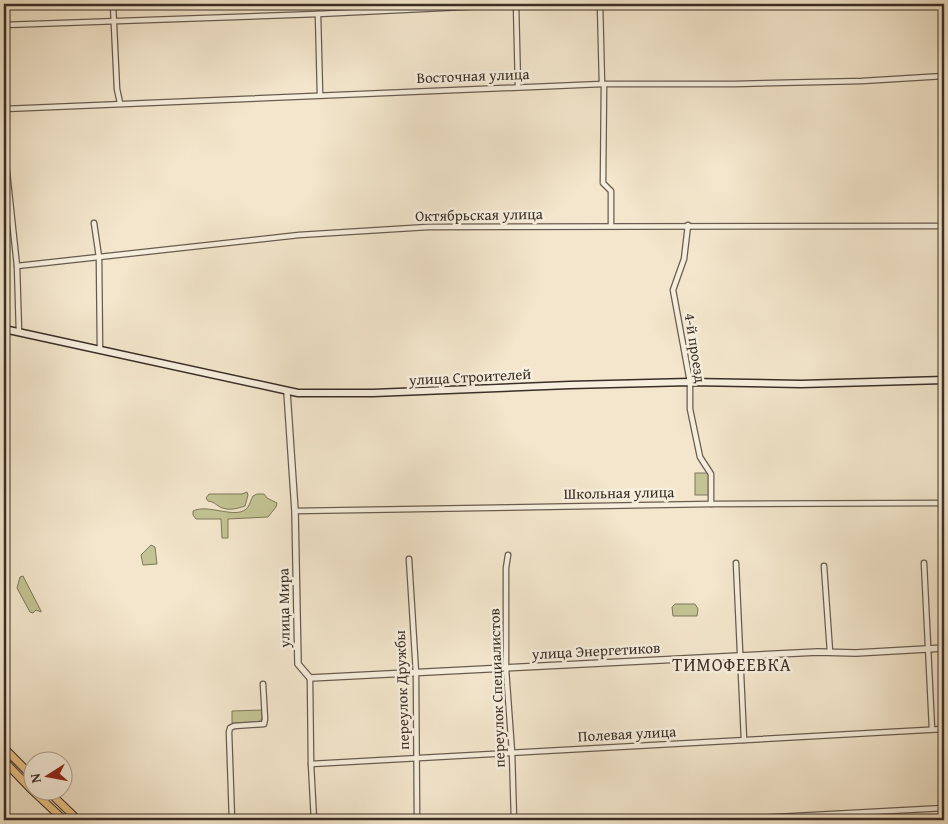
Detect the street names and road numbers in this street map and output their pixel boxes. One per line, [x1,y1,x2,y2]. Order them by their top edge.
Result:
street label: Восточная улица [416,63,531,88]
street label: Октябрьская улица [415,203,544,226]
street label: 4-й проезд [680,311,711,384]
street label: улица Строителей [407,363,532,390]
street label: Школьная улица [564,481,675,504]
street label: улица Мира [272,567,295,649]
street label: переулок Специалистов [483,608,510,768]
street label: переулок Дружбы [389,629,414,750]
street label: улица Энергетиков [530,637,661,664]
street label: Полевая улица [577,720,678,747]

